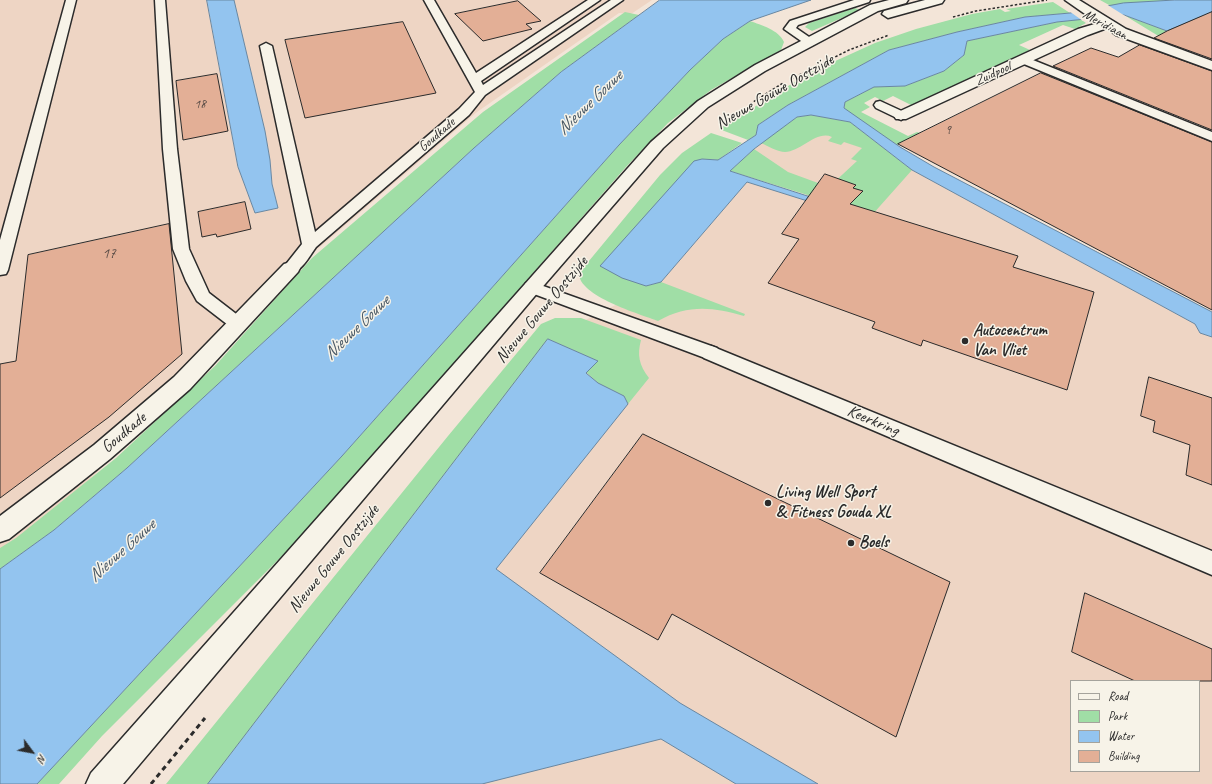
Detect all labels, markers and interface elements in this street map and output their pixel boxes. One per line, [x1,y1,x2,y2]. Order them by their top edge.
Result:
street label: Meridiaan [1080,6,1130,44]
street label: Nieuwe Gouwe Oostzijde [712,50,838,134]
street label: Zuidpool [972,58,1014,90]
water label: Nieuwe Gouwe [552,66,628,140]
house number: 18 [194,97,206,113]
street label: Goudkade [415,114,459,156]
house number: 9 [945,123,951,139]
house number: 17 [102,245,116,263]
street label: Nieuwe Gouwe Oostzijde [491,252,593,368]
water label: Nieuwe Gouwe [319,291,395,365]
place label: Autocentrum Van Vliet [973,321,1047,361]
marker: Autocentrum Van Vliet [960,336,970,346]
street label: Keerkring [844,401,902,441]
street label: Goudkade [97,408,151,458]
place label: Living Well Sport & Fitness Gouda XL [776,483,891,523]
marker: Living Well Sport & Fitness Gouda XL [763,498,773,508]
street label: Nieuwe Gouwe Oostzijde [284,501,384,617]
water label: Nieuwe Gouwe [84,515,160,587]
place label: Boels [859,533,889,553]
marker: Boels [846,538,856,548]
legend [1070,680,1200,772]
text: Road [1108,688,1128,704]
text: Park [1108,708,1127,724]
text: Water [1108,728,1134,744]
north arrow [12,732,52,772]
text: Building [1108,748,1140,764]
text: N [34,752,50,765]

